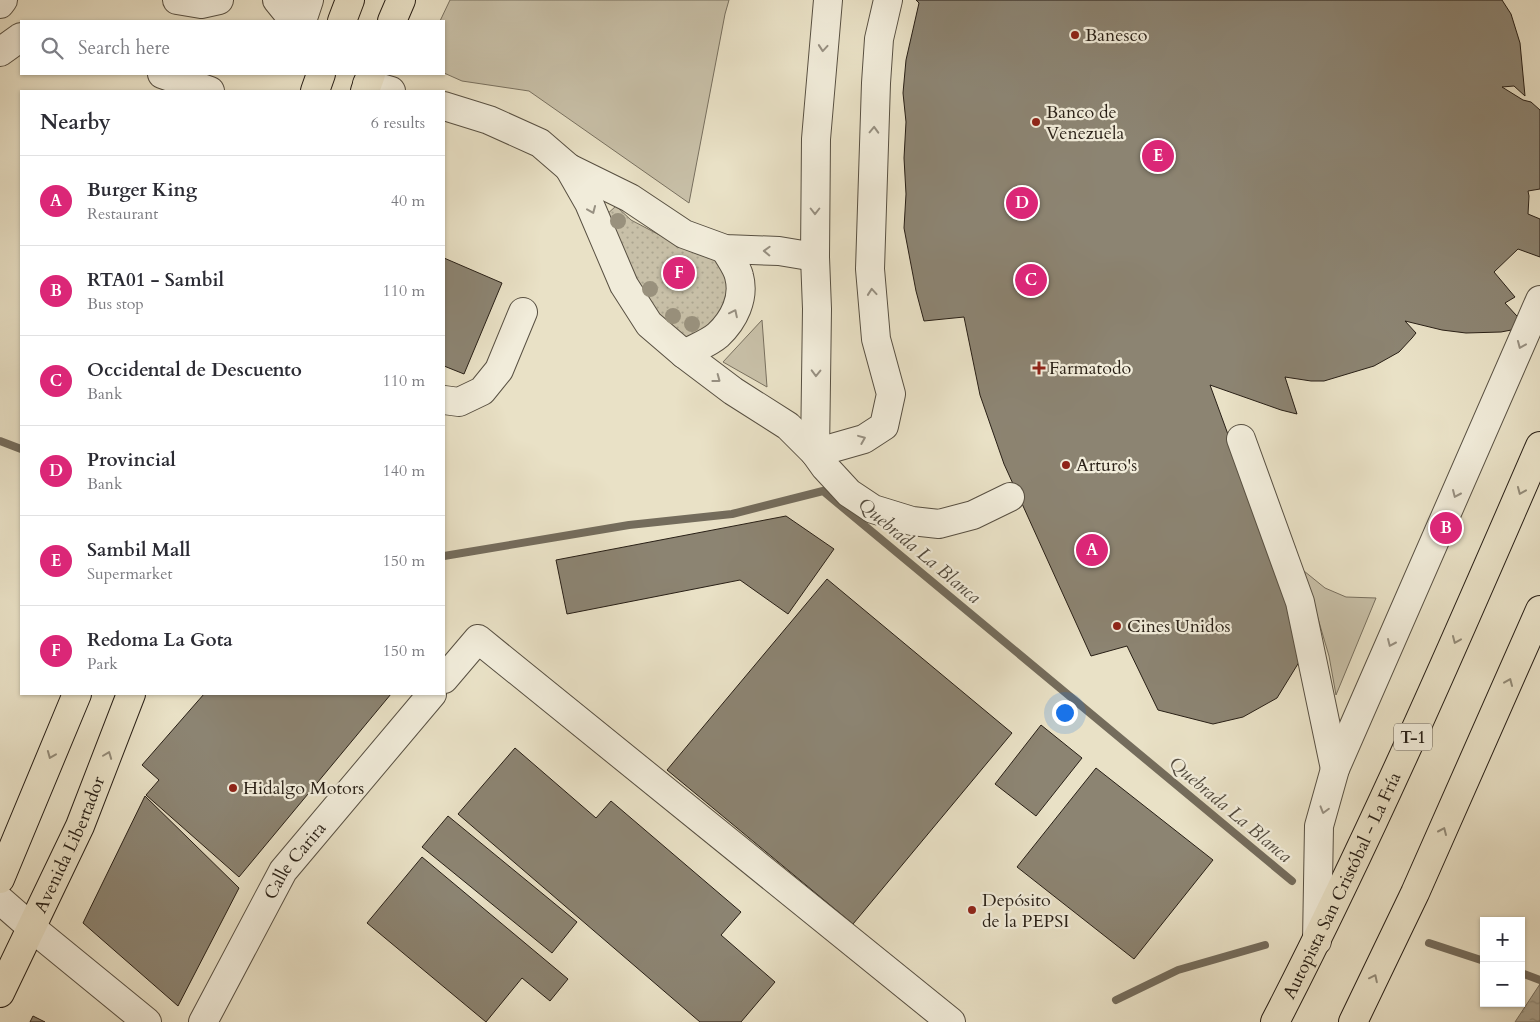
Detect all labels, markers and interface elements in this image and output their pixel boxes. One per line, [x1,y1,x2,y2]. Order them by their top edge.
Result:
search box [20,20,445,75]
place label: Banesco [1085,23,1148,48]
marker: Banesco [1069,29,1081,41]
icon: search [38,34,66,62]
text: Search here [78,35,170,61]
one-way arrow [817,45,828,53]
place label: Banco de Venezuela [1046,100,1124,146]
text: Nearby [40,108,111,137]
text: 6 results [371,112,425,134]
marker: Banco de Venezuela [1030,116,1042,128]
one-way arrow [869,126,880,134]
pin: E [1142,137,1174,175]
text: Burger King [87,177,197,203]
pin: D [1006,184,1038,222]
text: A [50,190,62,212]
text: 40 m [391,190,425,212]
text: Restaurant [87,203,158,225]
one-way arrow [586,205,597,214]
one-way arrow [810,207,820,215]
one-way arrow [763,245,771,256]
pin: F [663,254,695,292]
pin: C [1015,261,1047,299]
text: RTA01 - Sambil [87,267,224,293]
text: B [50,280,62,302]
text: 110 m [383,280,425,302]
one-way arrow [867,288,878,296]
text: Bus stop [87,293,144,315]
one-way arrow [728,309,738,318]
one-way arrow [1516,340,1527,349]
place label: Farmatodo [1049,356,1132,381]
text: Occidental de Descuento [87,357,302,383]
marker: Farmatodo [1033,362,1045,374]
text: C [50,370,62,392]
text: 110 m [383,370,425,392]
one-way arrow [811,370,821,377]
one-way arrow [711,373,721,382]
text: Bank [87,383,122,405]
one-way arrow [857,434,866,445]
text: Provincial [87,447,176,473]
place label: Arturo's [1076,453,1137,478]
marker: Arturo's [1060,459,1072,471]
text: D [49,460,63,482]
text: 140 m [383,460,425,482]
text: Bank [87,473,122,495]
one-way arrow [1516,486,1527,495]
one-way arrow [1451,489,1462,498]
water label: Quebrada La Blanca [852,492,987,610]
pin: B [1430,509,1462,547]
pin: A [1076,531,1108,569]
text: Sambil Mall [87,537,191,563]
text: E [51,550,61,572]
text: 150 m [383,550,425,572]
text: Supermarket [87,563,173,585]
place label: Cines Unidos [1127,614,1230,639]
marker: Cines Unidos [1111,620,1123,632]
text: Redoma La Gota [87,627,233,653]
one-way arrow [1451,635,1462,644]
one-way arrow [1386,638,1397,647]
text: F [51,640,61,662]
text: 150 m [383,640,425,662]
text: Park [87,653,118,675]
one-way arrow [1502,678,1513,687]
your location [1052,700,1078,726]
road number: T-1 [1394,724,1432,750]
one-way arrow [47,750,58,759]
one-way arrow [101,751,112,760]
water label: Quebrada La Blanca [1163,751,1298,869]
street label: Autopista San Cristóbal - La Fría [1277,768,1407,1003]
street label: Avenida Libertador [28,772,111,917]
place label: Hidalgo Motors [243,776,364,801]
marker: Hidalgo Motors [227,782,239,794]
one-way arrow [1319,805,1329,813]
street label: Calle Carira [258,817,332,904]
one-way arrow [1436,827,1447,836]
place label: Depósito de la PEPSI [982,888,1069,934]
marker: Depósito de la PEPSI [966,904,978,916]
map controls [1480,917,1525,1007]
button: + [1480,917,1525,962]
button: − [1480,962,1525,1007]
one-way arrow [1368,974,1379,983]

